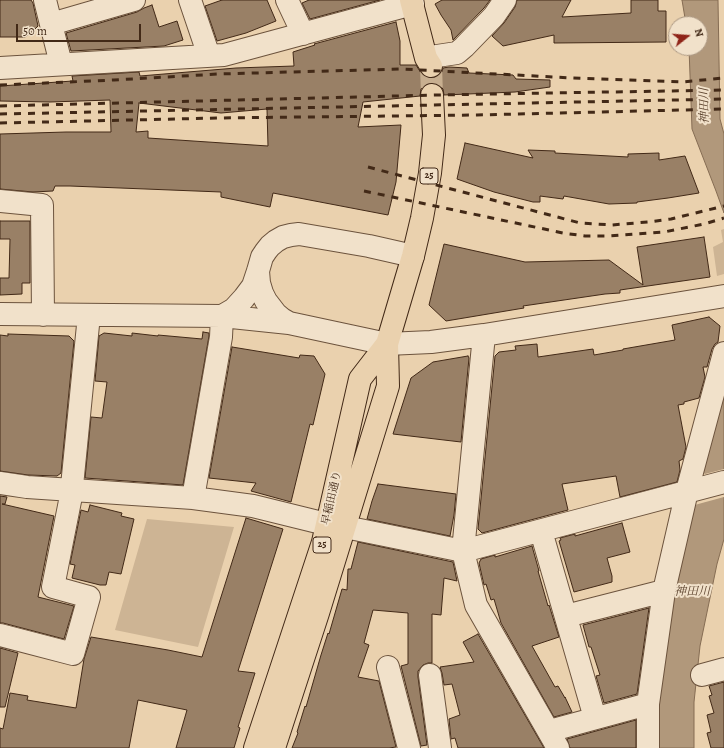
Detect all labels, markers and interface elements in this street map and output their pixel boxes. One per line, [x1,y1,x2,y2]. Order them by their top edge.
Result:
scale bar [18,16,143,42]
north arrow [668,16,708,56]
text: 50 m [23,23,47,39]
text: N [691,27,707,39]
water label: 神田川 [697,88,713,124]
road number: 25 [420,168,438,184]
street label: 早稲田通り [319,470,345,526]
road number: 25 [313,537,331,553]
water label: 神田川 [674,585,710,599]

